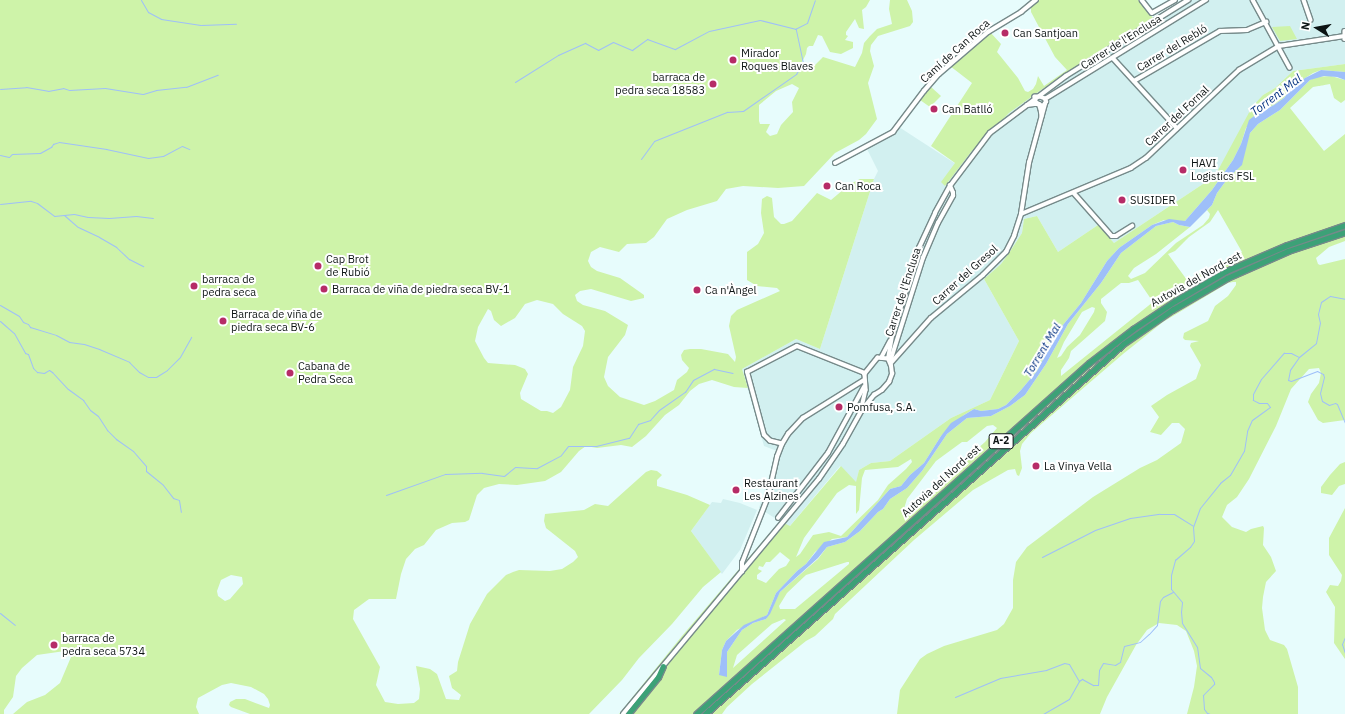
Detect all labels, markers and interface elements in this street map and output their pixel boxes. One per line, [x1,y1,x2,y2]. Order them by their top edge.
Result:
north arrow [1297,8,1337,48]
street label: Carrer de l'Enclusa [1078,12,1164,72]
street label: Camí de Can Roca [918,16,992,86]
text: N [1298,20,1313,31]
street label: Carrer del Rebló [1134,22,1210,74]
place label: Can Santjoan [1013,26,1078,40]
marker: Can Santjoan [1000,28,1010,38]
place label: Mirador Roques Blaves [741,47,813,73]
marker: Mirador Roques Blaves [728,55,738,65]
place label: barraca de pedra seca 18583 [615,71,705,97]
water label: Torrent Mal [1248,71,1304,119]
marker: barraca de pedra seca 18583 [708,79,718,89]
street label: Carrer del Fornal [1142,83,1212,149]
place label: Can Batlló [942,102,993,116]
marker: Can Batlló [929,104,939,114]
place label: HAVI Logistics FSL [1191,157,1255,183]
marker: HAVI Logistics FSL [1178,165,1188,175]
place label: Can Roca [835,179,881,193]
marker: Can Roca [822,181,832,191]
place label: SUSIDER [1130,193,1175,207]
marker: SUSIDER [1117,195,1127,205]
street label: Carrer del Gresol [930,242,1000,308]
street label: Carrer de l'Enclusa [882,246,924,338]
street label: Autovia del Nord-est [1148,249,1244,309]
place label: Cap Brot de Rubió [326,253,370,279]
marker: Cap Brot de Rubió [313,261,323,271]
place label: barraca de pedra seca [202,273,256,299]
marker: barraca de pedra seca [189,281,199,291]
place label: Barraca de viña de piedra seca BV-1 [332,282,510,296]
place label: Ca n'Àngel [705,283,757,297]
marker: Barraca de viña de piedra seca BV-1 [319,284,329,294]
marker: Ca n'Àngel [692,285,702,295]
place label: Barraca de viña de piedra seca BV-6 [231,308,322,334]
marker: Barraca de viña de piedra seca BV-6 [218,316,228,326]
water label: Torrent Mal [1020,320,1064,380]
place label: Cabana de Pedra Seca [298,360,353,386]
marker: Cabana de Pedra Seca [285,368,295,378]
place label: Pomfusa, S.A. [847,400,916,414]
marker: Pomfusa, S.A. [834,402,844,412]
road number: A-2 [988,433,1014,449]
street label: Autovia del Nord-est [899,442,983,520]
place label: La Vinya Vella [1044,459,1112,473]
marker: La Vinya Vella [1031,461,1041,471]
place label: Restaurant Les Alzines [744,477,799,503]
marker: Restaurant Les Alzines [731,485,741,495]
place label: barraca de pedra seca 5734 [62,632,145,658]
marker: barraca de pedra seca 5734 [49,640,59,650]

